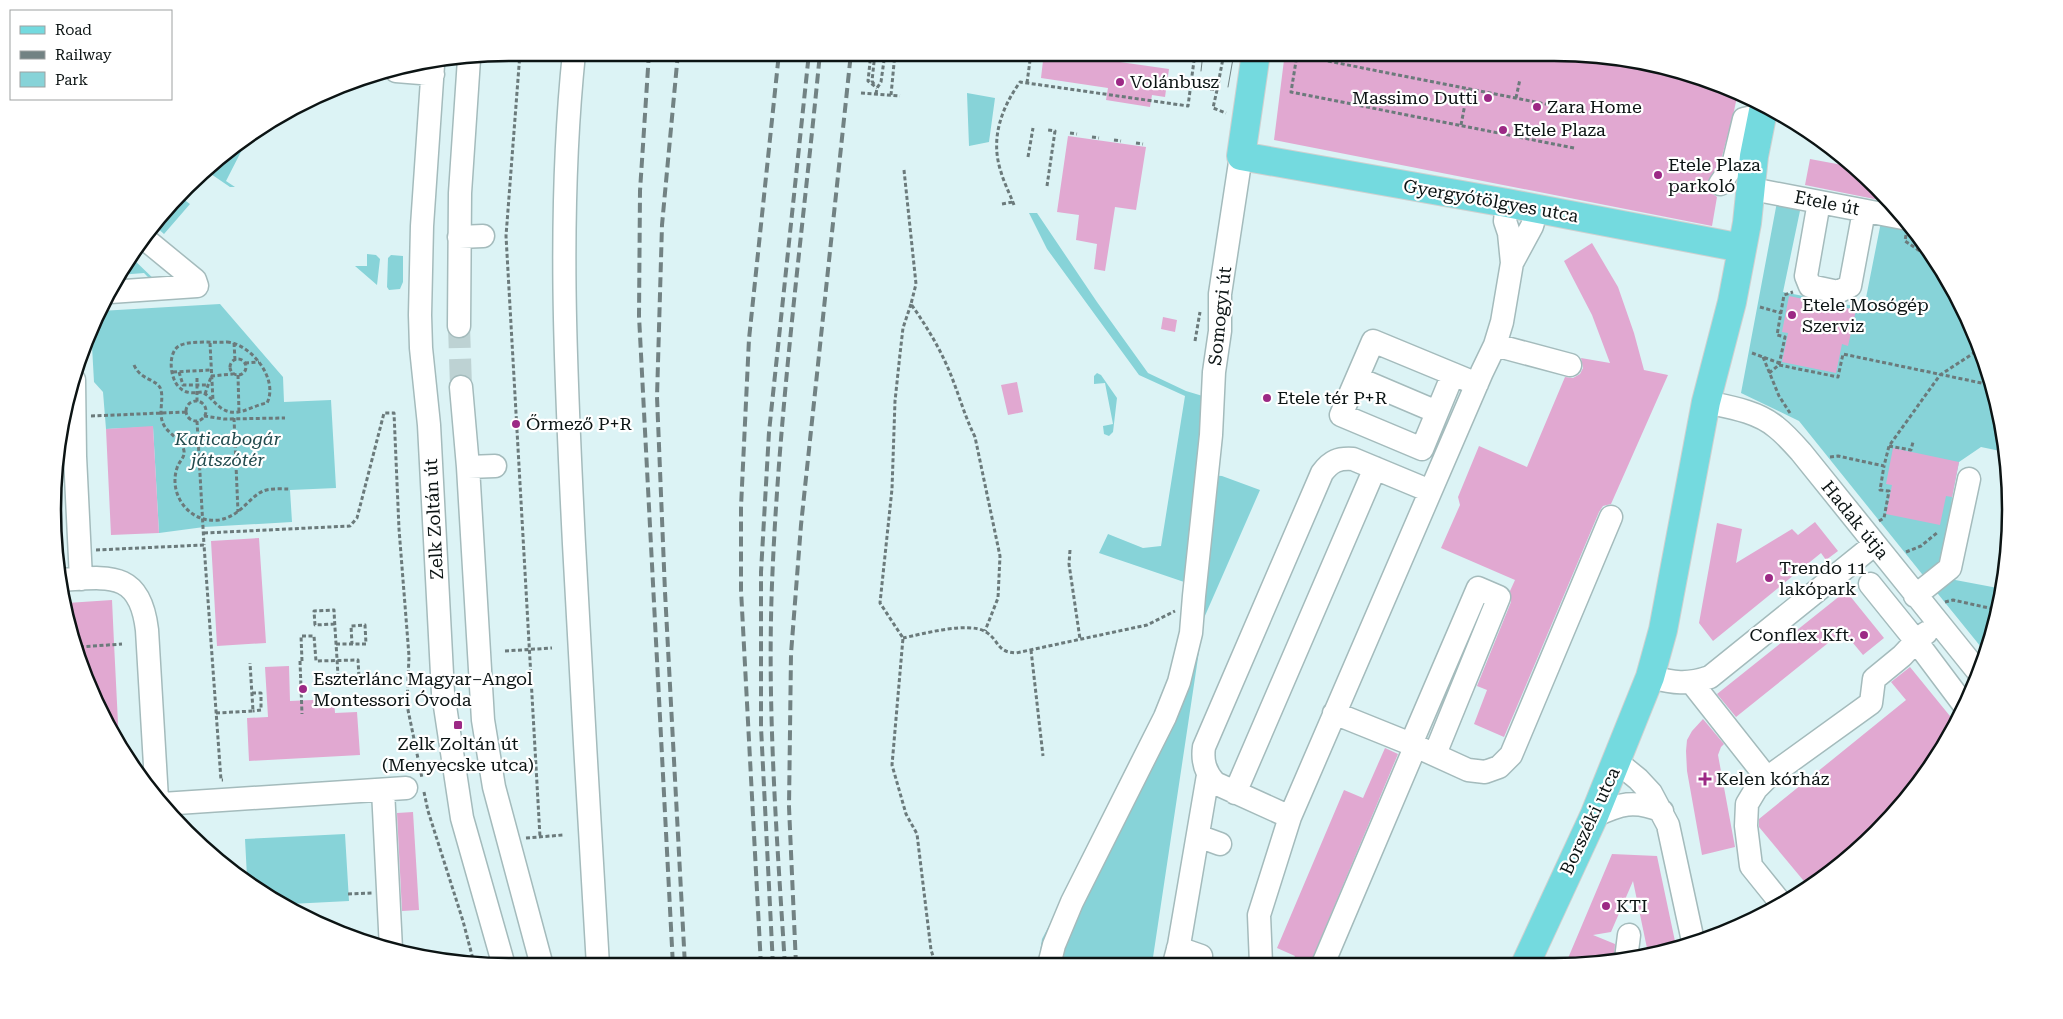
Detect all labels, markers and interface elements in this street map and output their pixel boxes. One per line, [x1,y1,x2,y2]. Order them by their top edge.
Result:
legend [10,10,172,100]
text: Road [55,21,92,39]
text: Railway [55,46,112,64]
text: Park [55,71,89,89]
place label: Volánbusz [1130,71,1220,92]
marker: Volánbusz [1114,76,1126,88]
place label: Massimo Dutti [1352,87,1478,108]
marker: Massimo Dutti [1482,92,1494,104]
place label: Zara Home [1547,96,1642,117]
marker: Zara Home [1531,101,1543,113]
place label: Etele Plaza [1513,119,1606,140]
marker: Etele Plaza [1497,124,1509,136]
place label: Etele Plaza parkoló [1668,154,1761,196]
marker: Etele Plaza parkoló [1652,169,1664,181]
street label: Gyergyótölgyes utca [1402,175,1581,226]
street label: Etele út [1793,186,1862,219]
street label: Somogyi út [1204,265,1235,366]
place label: Etele Mosógép Szerviz [1802,294,1929,336]
marker: Etele Mosógép Szerviz [1786,309,1798,321]
place label: Etele tér P+R [1277,387,1388,408]
marker: Etele tér P+R [1261,392,1273,404]
place label: Őrmező P+R [526,413,632,434]
marker: Őrmező P+R [510,418,522,430]
park label: Katicabogár játszótér [174,428,282,470]
street label: Zelk Zoltán út [420,458,447,580]
street label: Hadak útja [1817,476,1893,563]
place label: Trendo 11 lakópark [1779,557,1867,599]
marker: Trendo 11 lakópark [1763,572,1775,584]
place label: Conflex Kft. [1749,624,1854,645]
marker: Conflex Kft. [1858,629,1870,641]
place label: Eszterlánc Magyar–Angol Montessori Óvoda [313,668,533,710]
marker: Eszterlánc Magyar–Angol Montessori Óvoda [297,683,309,695]
marker: Zelk Zoltán út (Menyecske utca) [452,719,464,731]
place label: Zelk Zoltán út (Menyecske utca) [382,733,534,775]
street label: Borszéki utca [1555,763,1624,878]
place label: Kelen kórház [1716,768,1830,789]
marker: Kelen kórház [1698,772,1712,786]
place label: KTI [1616,895,1648,916]
marker: KTI [1600,900,1612,912]

